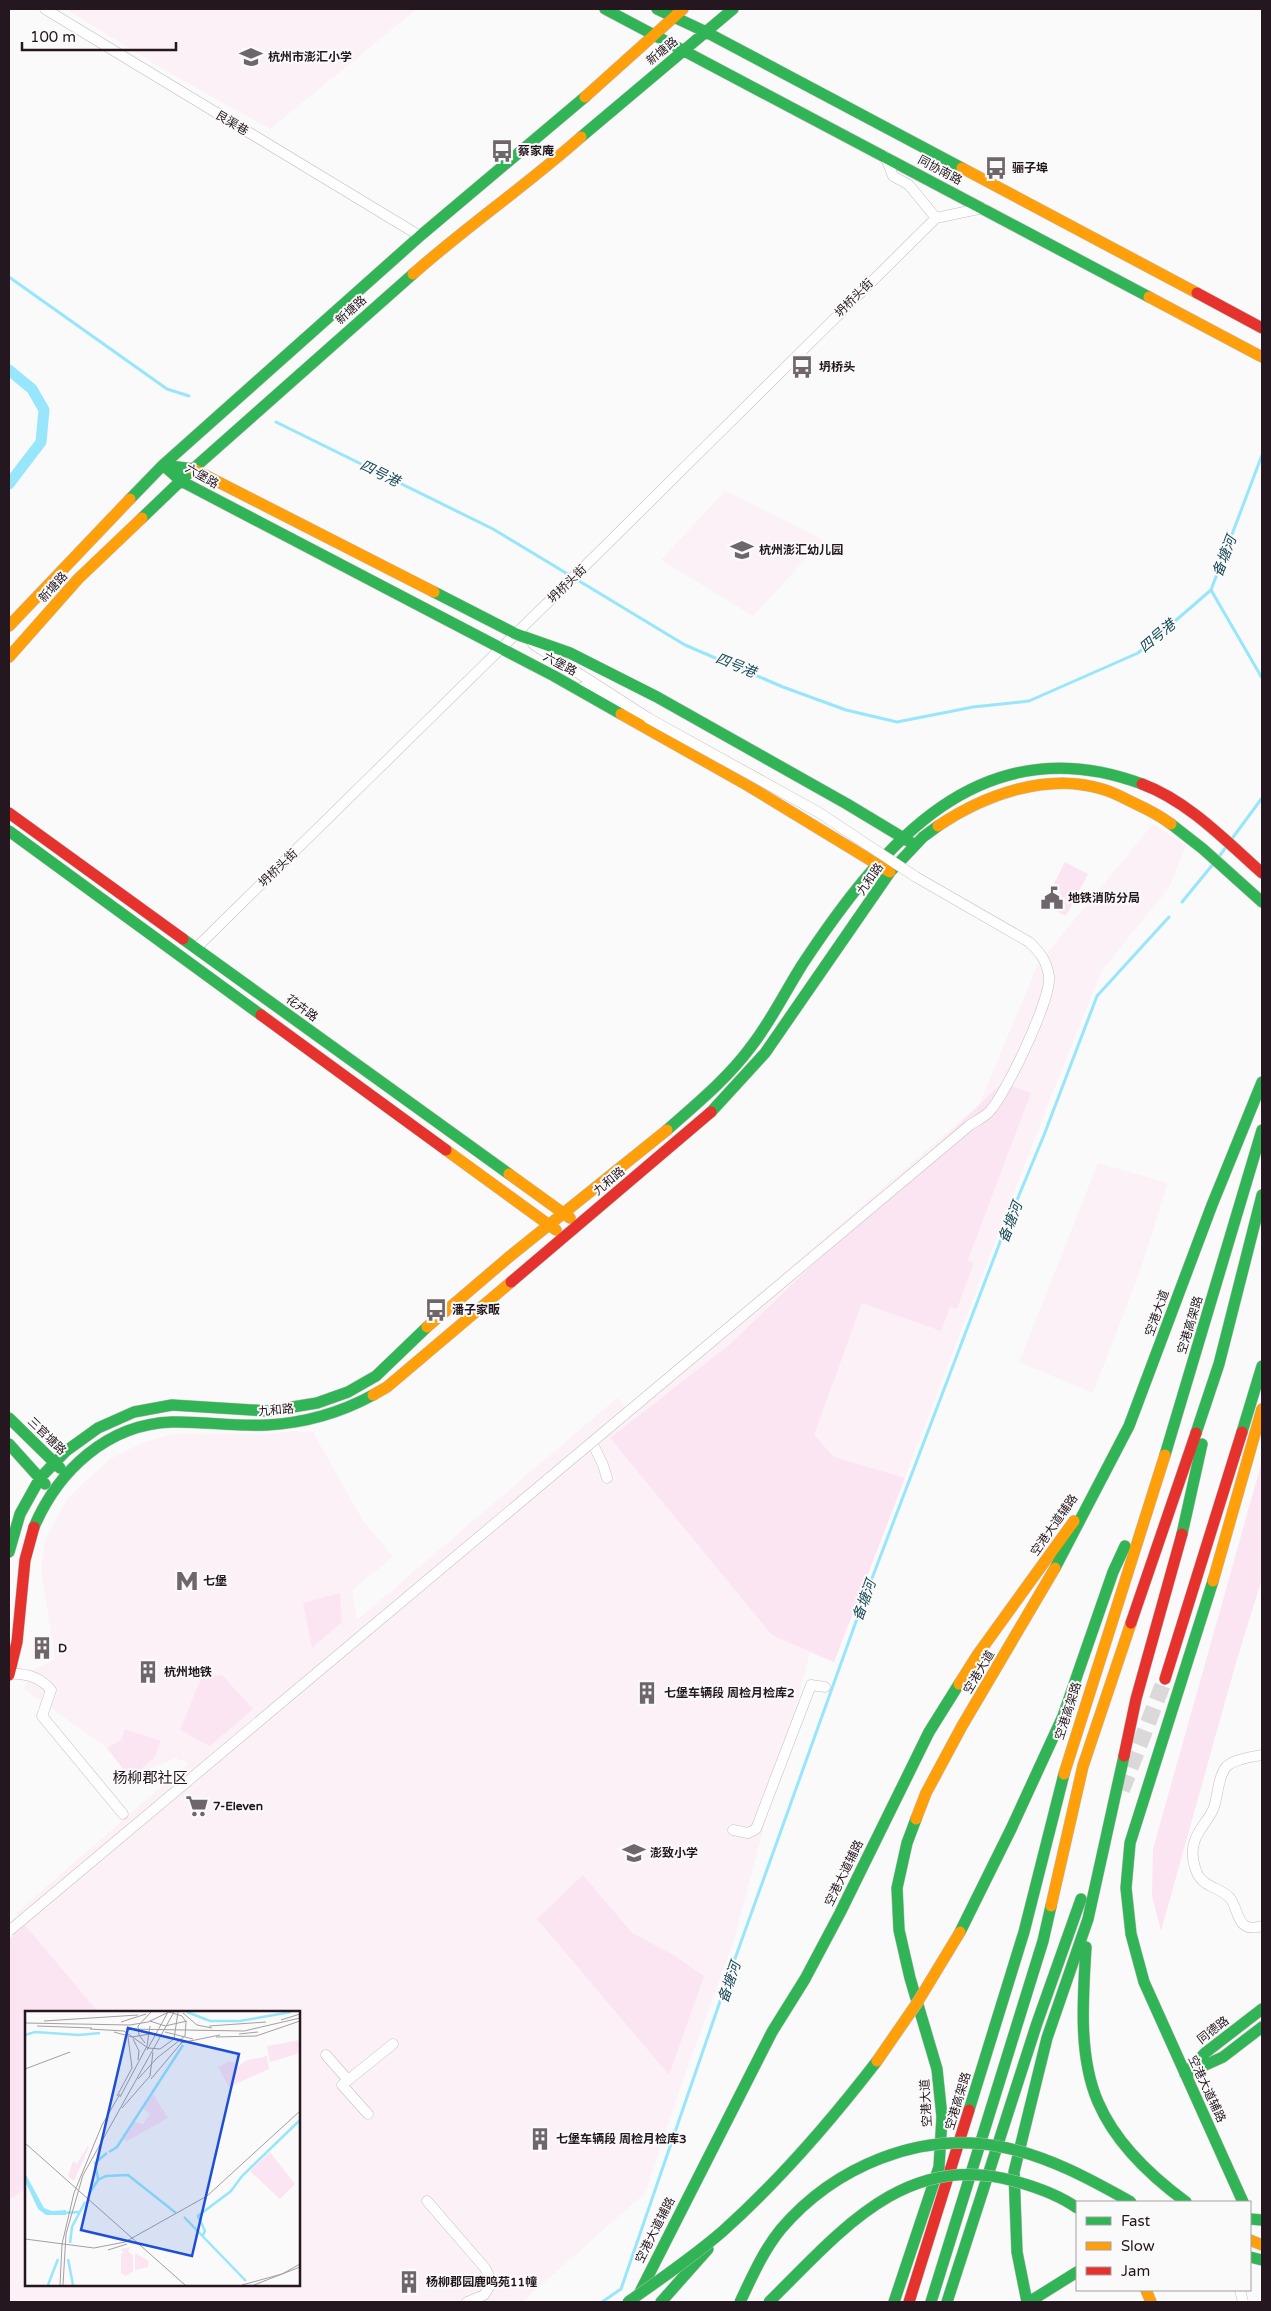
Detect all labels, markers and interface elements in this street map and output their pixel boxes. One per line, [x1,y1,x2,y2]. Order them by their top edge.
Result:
scale bar [22,20,176,52]
text: 100 m [30,28,76,46]
street label: 新塘路 [644,34,680,68]
school or university icon: 杭州市澎汇小学 [238,44,264,70]
place label: 杭州市澎汇小学 [268,50,352,64]
street label: 艮渠巷 [213,108,251,138]
bus stop icon: 蔡家庵 [489,138,515,164]
place label: 蔡家庵 [518,144,554,158]
street label: 同协南路 [916,153,964,187]
bus stop icon: 骊子埠 [983,155,1009,181]
place label: 骊子埠 [1012,161,1048,175]
street label: 坍桥头街 [832,276,876,320]
street label: 新塘路 [333,293,369,327]
bus stop icon: 坍桥头 [789,354,815,380]
place label: 坍桥头 [819,360,855,374]
water label: 四号港 [357,457,404,491]
street label: 六堡路 [183,461,221,491]
water label: 备塘河 [1209,531,1241,579]
school or university icon: 杭州澎汇幼儿园 [729,537,755,563]
place label: 杭州澎汇幼儿园 [759,543,843,557]
street label: 坍桥头街 [545,562,589,606]
street label: 新塘路 [36,569,70,605]
water label: 四号港 [1136,615,1180,656]
street label: 六堡路 [541,649,579,679]
water label: 四号港 [713,650,760,682]
street label: 坍桥头街 [256,846,300,890]
street label: 九和路 [854,860,886,898]
public building icon: 地铁消防分局 [1039,885,1065,911]
place label: 地铁消防分局 [1068,891,1140,905]
street label: 花卉路 [283,992,321,1024]
street label: 九和路 [591,1164,627,1198]
water label: 备塘河 [995,1197,1027,1245]
street label: 空港大道 [1142,1288,1172,1338]
street label: 空港高架路 [1175,1294,1205,1356]
bus stop icon: 潘子家畈 [423,1297,449,1323]
place label: 潘子家畈 [452,1303,500,1317]
street label: 九和路 [257,1401,295,1419]
street label: 三官塘路 [25,1414,69,1458]
street label: 空港大道辅路 [1028,1491,1080,1559]
metro station icon: 七堡 [174,1568,200,1594]
place label: 七堡 [203,1574,227,1588]
water label: 备塘河 [849,1575,881,1623]
building icon: D [29,1635,55,1661]
place label: D [58,1641,67,1655]
street label: 空港大道 [961,1648,997,1696]
building icon: 杭州地铁 [135,1659,161,1685]
place label: 杭州地铁 [164,1665,212,1679]
building icon: 七堡车辆段 周检月检库2 [634,1680,660,1706]
street label: 空港高架路 [1052,1680,1084,1742]
place label: 七堡车辆段 周检月检库2 [664,1686,795,1700]
district label: 杨柳郡社区 [112,1769,188,1787]
supermarket icon: 7-Eleven [184,1793,210,1819]
place label: 7-Eleven [213,1799,263,1813]
street label: 空港大道辅路 [822,1838,866,1908]
school or university icon: 澎致小学 [621,1840,647,1866]
place label: 澎致小学 [650,1846,698,1860]
water label: 备塘河 [715,1957,745,2005]
inset map [25,2011,300,2286]
street label: 同德路 [1195,2013,1231,2047]
street label: 空港大道辅路 [1185,2053,1229,2125]
street label: 空港高架路 [943,2070,973,2132]
street label: 空港大道 [918,2079,934,2127]
building icon: 七堡车辆段 周检月检库3 [527,2126,553,2152]
place label: 七堡车辆段 周检月检库3 [556,2132,687,2146]
street label: 空港大道辅路 [632,2195,678,2265]
legend [1076,2201,1251,2291]
text: Fast [1121,2212,1151,2230]
text: Slow [1121,2237,1155,2255]
text: Jam [1121,2262,1150,2280]
building icon: 杨柳郡园鹿鸣苑11幢 [396,2269,422,2295]
place label: 杨柳郡园鹿鸣苑11幢 [426,2275,537,2289]

